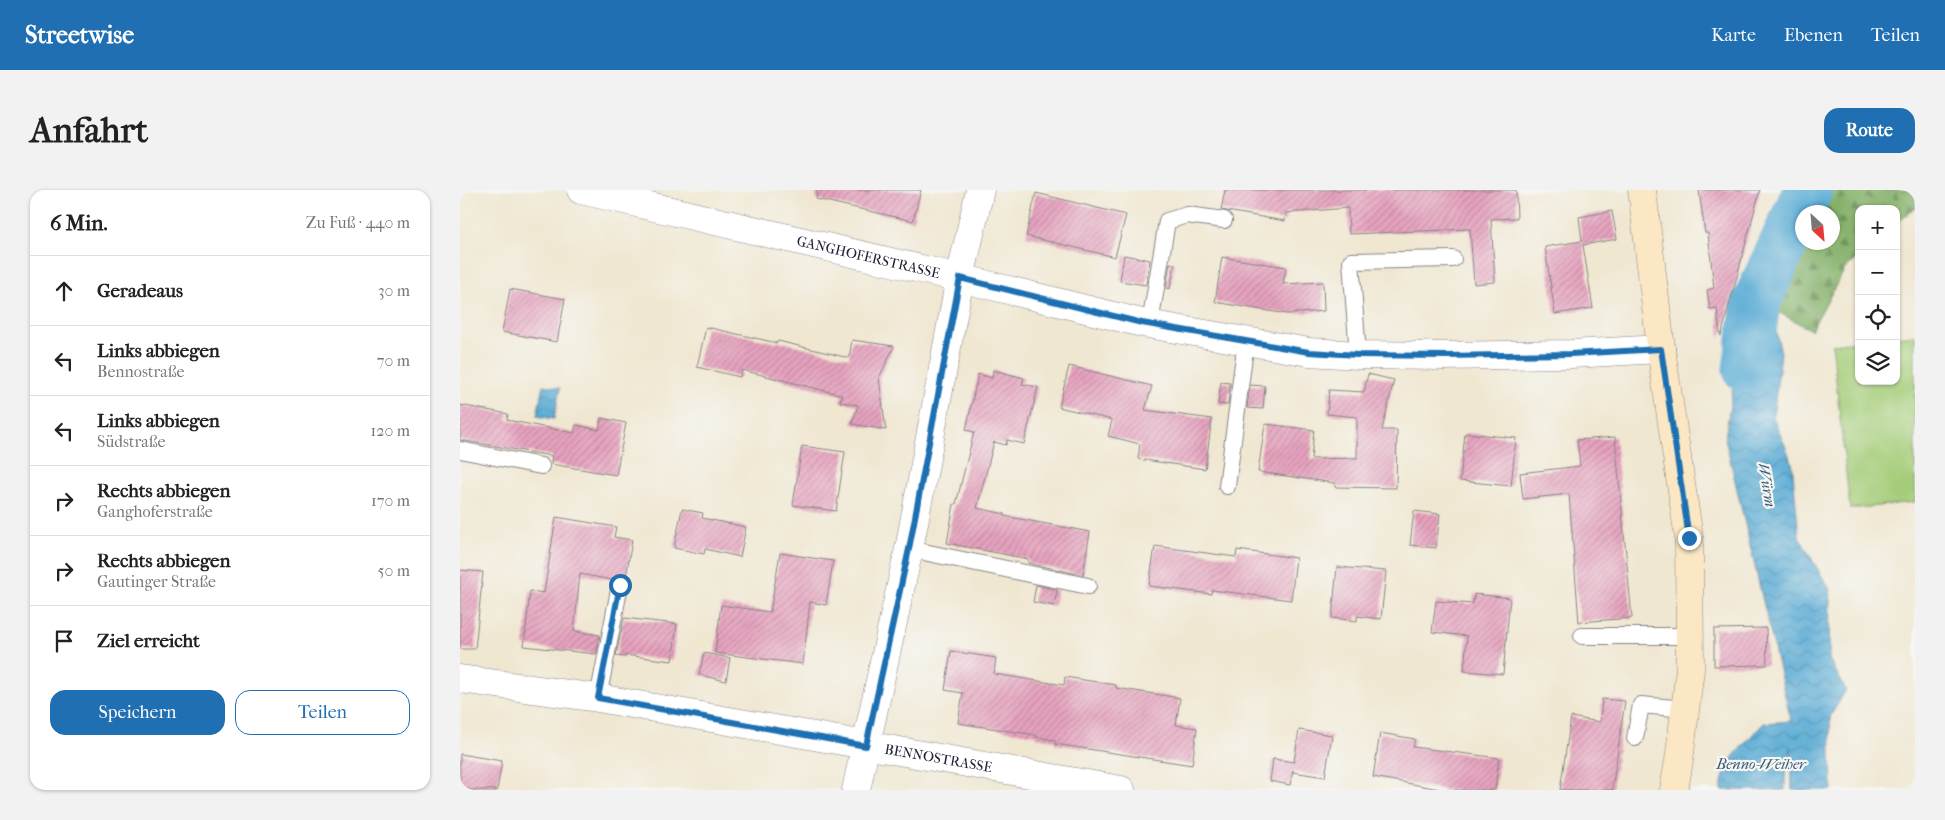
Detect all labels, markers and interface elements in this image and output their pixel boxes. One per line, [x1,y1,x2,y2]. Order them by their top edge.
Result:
text: Streetwise [25,21,134,49]
text: Karte [1711,25,1756,46]
text: Ebenen [1784,25,1843,46]
text: Teilen [1871,25,1920,46]
button: Route [1824,108,1915,153]
text: Anfahrt [30,110,148,151]
north arrow [1795,205,1840,250]
map controls [1855,205,1900,385]
button: + [1855,205,1900,250]
text: 6 Min. [50,211,108,235]
text: Zu Fuß · 440 m [306,213,410,232]
street label: GANGHOFERSTRASSE [795,232,942,282]
button: − [1855,250,1900,295]
icon: ahead [50,277,78,305]
text: Geradeaus [97,280,183,302]
text: 30 m [378,281,410,300]
button: locate [1855,295,1900,340]
text: Links abbiegen [97,340,220,362]
button: layers [1855,340,1900,385]
icon: left [50,347,78,375]
text: 70 m [377,351,410,370]
text: Bennostraße [97,362,184,381]
text: Links abbiegen [97,410,220,432]
icon: left [50,417,78,445]
text: 120 m [371,421,410,440]
text: Südstraße [97,432,165,451]
water label: Würm [1754,462,1780,508]
text: Rechts abbiegen [97,480,231,502]
icon: right [50,487,78,515]
text: 170 m [371,491,410,510]
text: Ganghoferstraße [97,502,213,521]
route end [1678,527,1701,550]
text: Rechts abbiegen [97,550,231,572]
icon: right [50,557,78,585]
text: 50 m [378,561,410,580]
text: Gautinger Straße [97,572,216,591]
route start [609,574,632,597]
icon: arrive [50,627,78,655]
text: Ziel erreicht [97,630,200,652]
button: Speichern [50,690,225,735]
button: Teilen [235,690,410,735]
street label: BENNOSTRASSE [883,741,994,776]
water label: Benno-Weiher [1715,755,1807,773]

